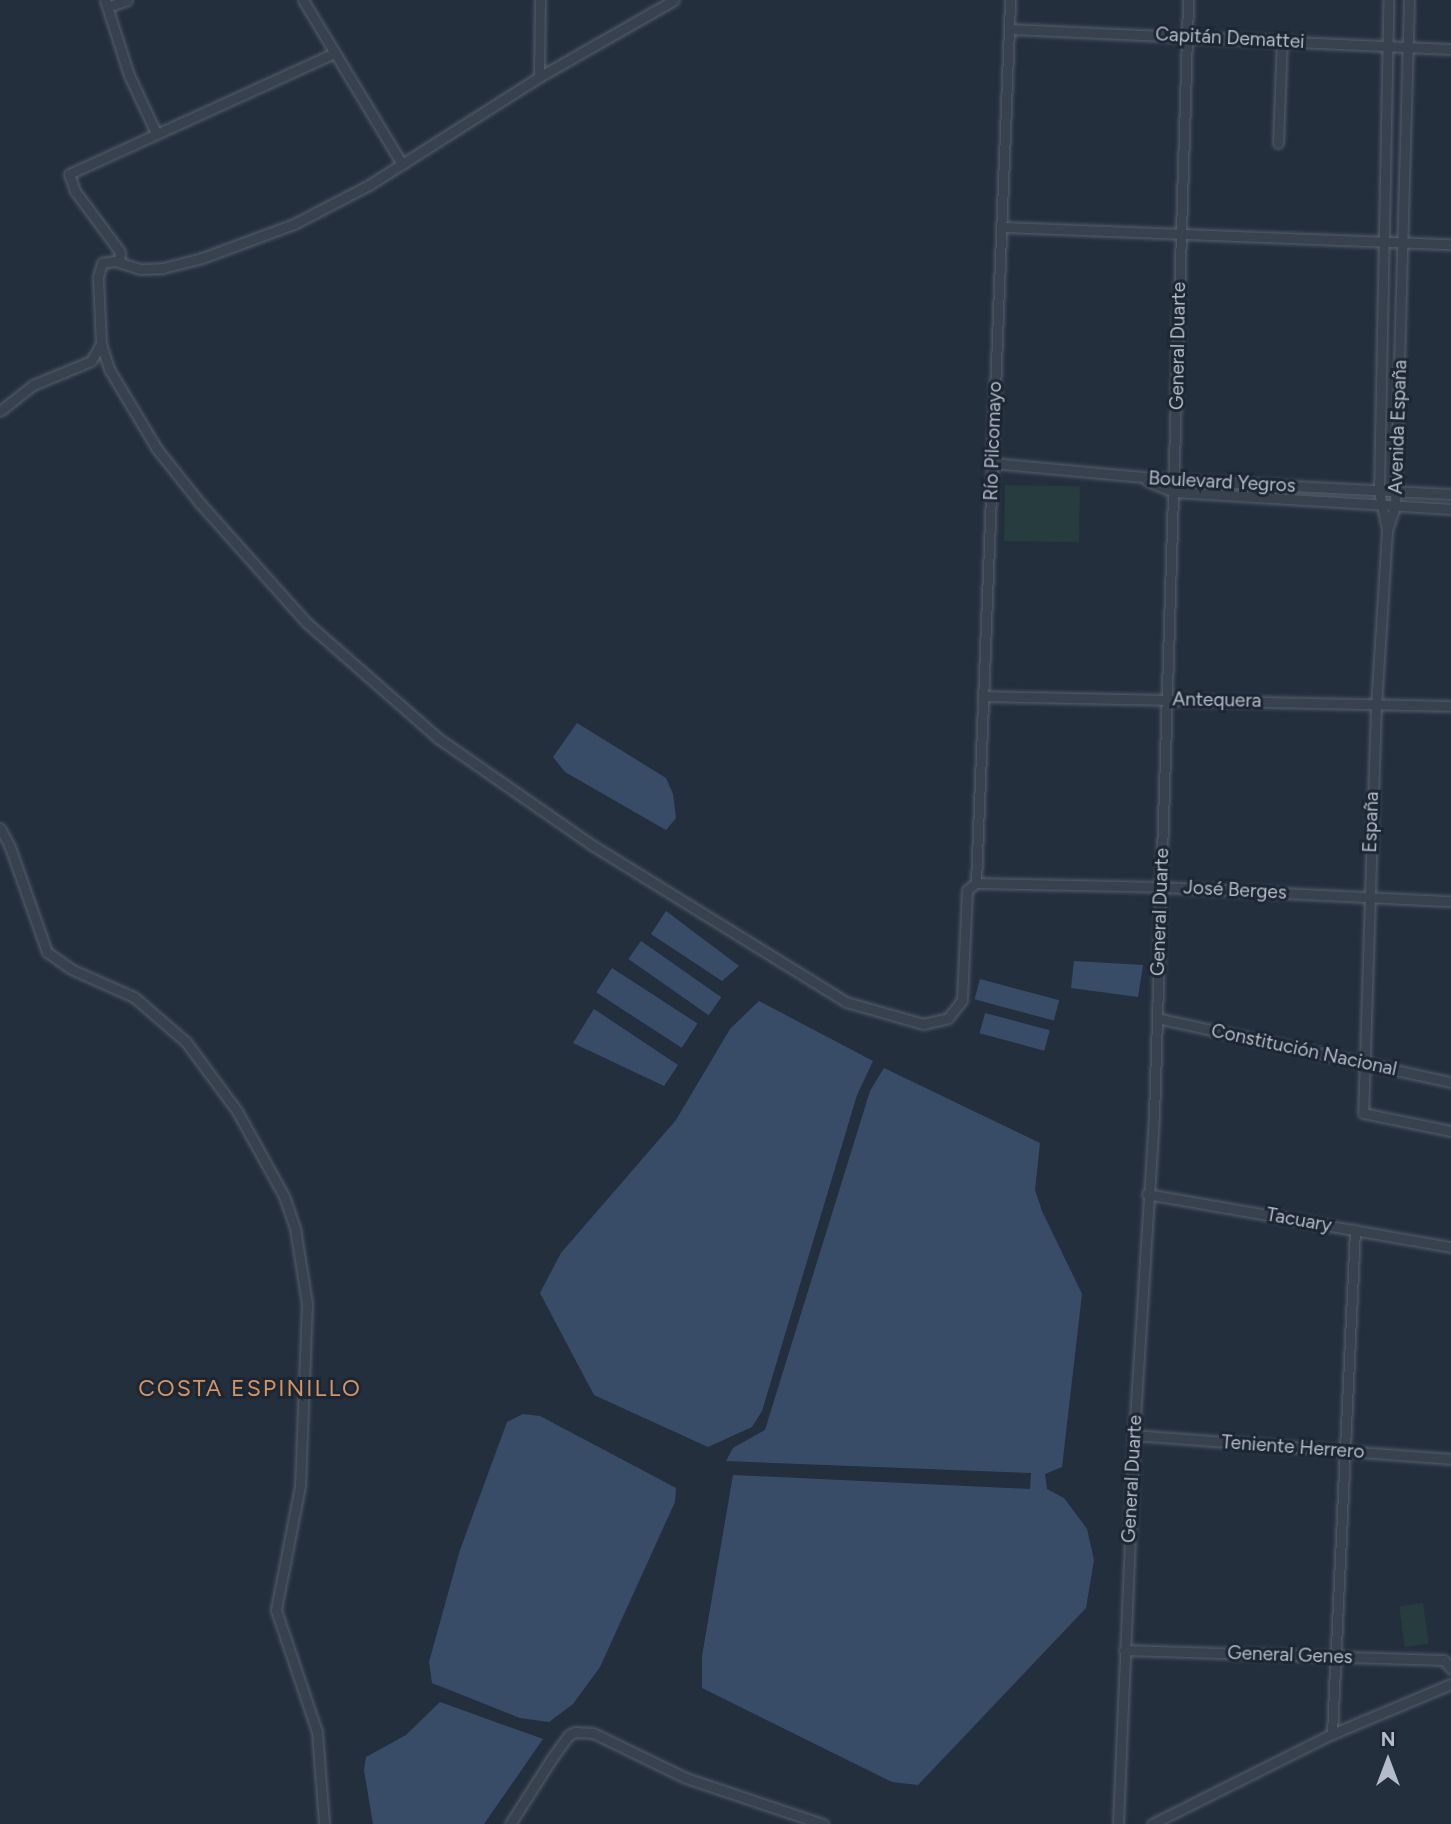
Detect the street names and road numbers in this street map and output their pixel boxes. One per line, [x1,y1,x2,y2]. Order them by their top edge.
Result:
street label: Capitán Demattei [1155,23,1305,53]
street label: General Duarte [1165,282,1191,410]
street label: Avenida España [1384,359,1412,495]
street label: Río Pilcomayo [980,381,1006,501]
street label: Boulevard Yegros [1148,467,1296,497]
street label: Antequera [1172,688,1262,712]
street label: España [1359,791,1383,853]
street label: General Duarte [1146,848,1174,976]
street label: José Berges [1183,876,1287,904]
street label: Constitución Nacional [1209,1019,1399,1081]
street label: Tacuary [1265,1203,1333,1237]
street label: General Duarte [1117,1414,1147,1544]
street label: Teniente Herrero [1221,1431,1365,1463]
street label: General Genes [1227,1641,1353,1669]

